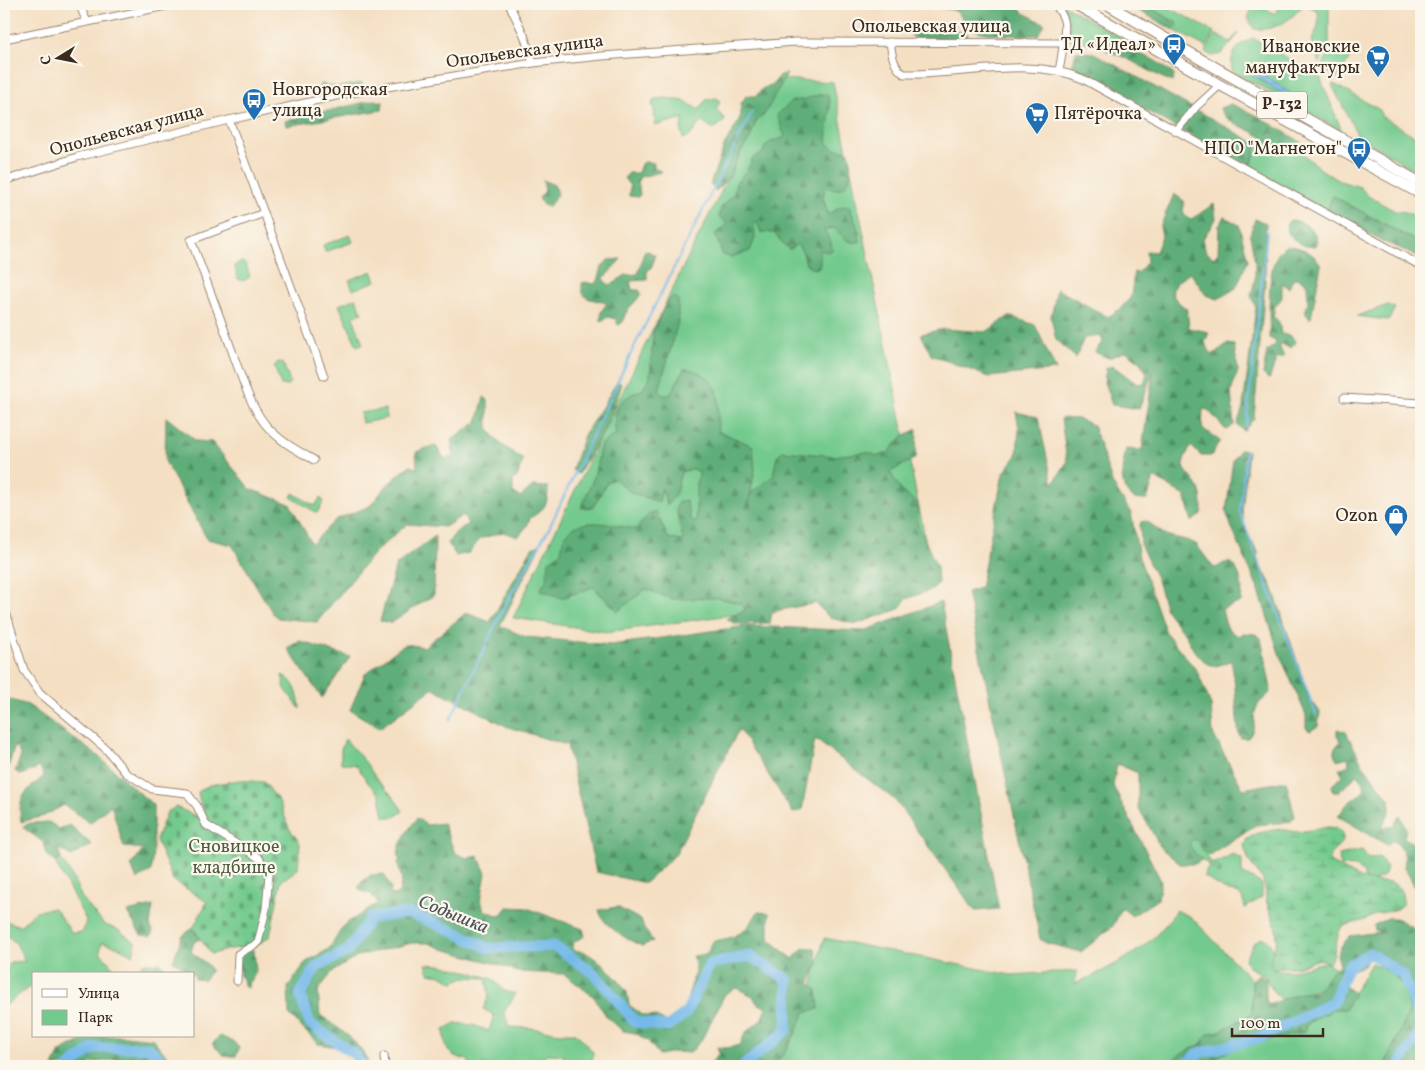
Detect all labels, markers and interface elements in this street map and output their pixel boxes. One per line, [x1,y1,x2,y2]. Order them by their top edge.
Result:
street label: Опольевская улица [852,15,1010,40]
street label: Опольевская улица [445,29,605,75]
north arrow [32,32,82,82]
bus stop icon: ТД «Идеал» [1161,32,1187,66]
place label: ТД «Идеал» [1061,33,1156,58]
place label: Ивановские мануфактуры [1245,35,1360,81]
supermarket icon: Ивановские мануфактуры [1365,44,1391,78]
text: С [37,54,57,66]
place label: Новгородская улица [272,78,388,124]
bus stop icon: Новгородская улица [241,87,267,121]
road number: Р-132 [1257,92,1307,118]
street label: Опольевская улица [47,98,207,164]
supermarket icon: Пятёрочка [1024,101,1050,135]
place label: Пятёрочка [1054,102,1142,127]
bus stop icon: НПО "Магнетон" [1346,136,1372,170]
place label: НПО "Магнетон" [1204,137,1342,162]
shop icon: Ozon [1383,503,1409,537]
place label: Ozon [1336,504,1378,529]
park label: Сновицкое кладбище [189,835,279,881]
water label: Содышка [414,889,492,941]
legend [32,972,195,1038]
text: Улица [78,984,120,1005]
scale bar [1232,1005,1324,1037]
text: Парк [78,1008,113,1029]
text: 100 m [1240,1014,1280,1035]

